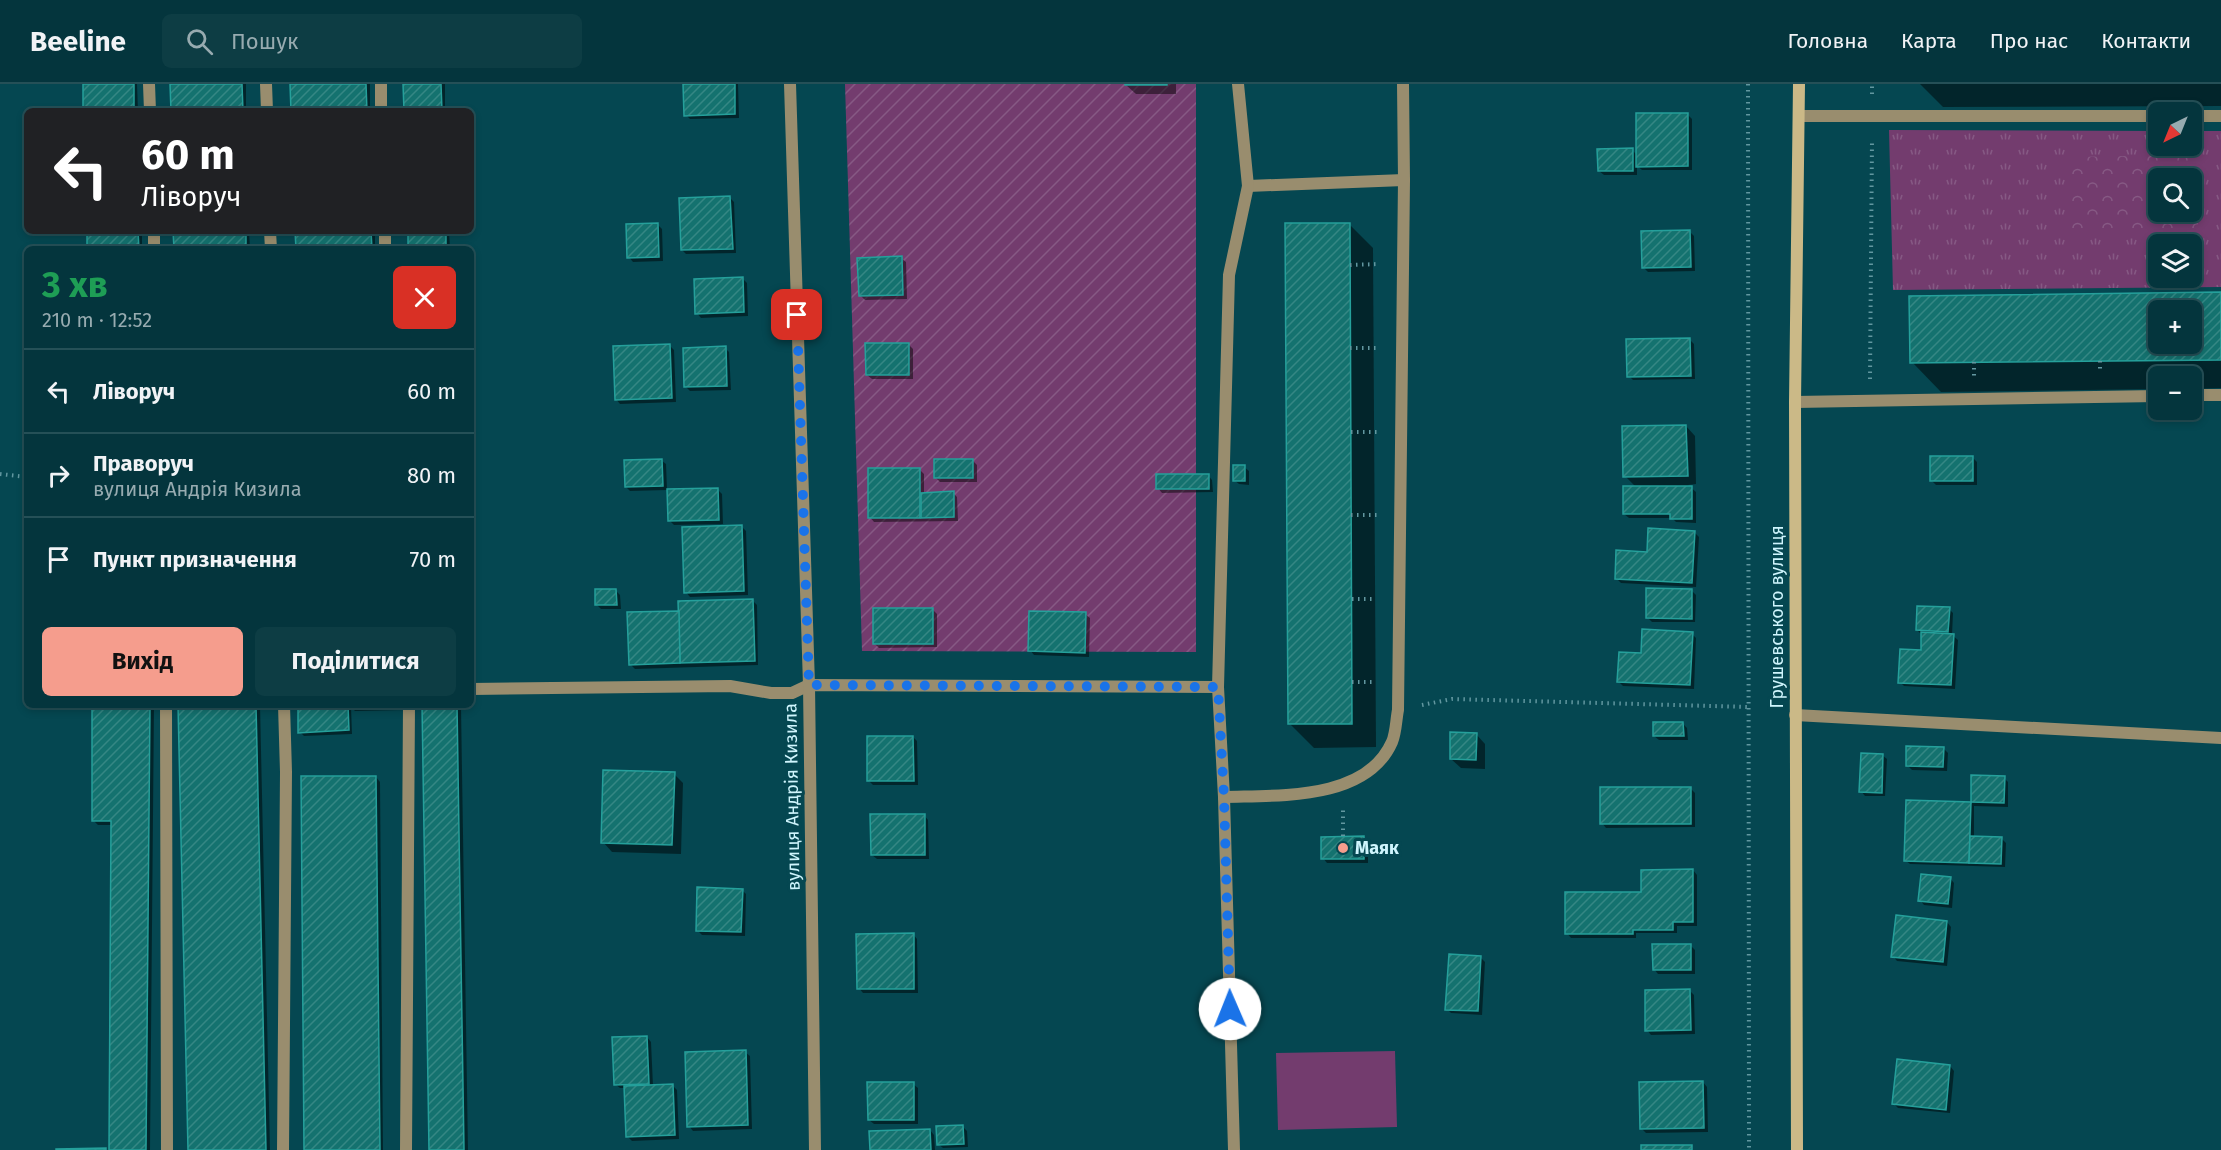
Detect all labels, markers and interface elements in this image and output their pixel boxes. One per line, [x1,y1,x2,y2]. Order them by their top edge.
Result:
search box [162,14,582,68]
text: Beeline [30,25,126,58]
icon: search [183,25,216,58]
text: Пошук [231,28,298,55]
text: Головна [1787,28,1868,54]
text: Карта [1901,28,1957,54]
text: Про нас [1990,28,2068,54]
text: Контакти [2101,28,2191,54]
north arrow [2148,102,2202,156]
map controls [2148,102,2202,420]
text: 60 m [141,130,235,180]
icon: left [42,132,120,210]
button: search [2148,168,2202,222]
text: Ліворуч [141,181,241,213]
button: layers [2148,234,2202,288]
text: 3 хв [42,263,108,307]
button: close [393,266,456,329]
pin [771,289,822,340]
icon: arrive [780,298,813,331]
button: + [2148,300,2202,354]
text: 210 m · 12:52 [42,308,152,332]
button: − [2148,366,2202,420]
icon: left [42,375,75,408]
text: Ліворуч [93,378,175,405]
text: 60 m [407,378,456,405]
text: Праворуч [93,450,194,477]
icon: right [42,459,75,492]
text: 80 m [407,462,456,489]
text: вулиця Андрія Кизила [93,477,302,501]
street label: Грушевського вулиця [1766,525,1788,709]
icon: arrive [42,543,75,576]
text: Пункт призначення [93,546,297,573]
text: 70 m [410,546,456,573]
button: Вихід [42,627,243,696]
button: Поділитися [255,627,456,696]
street label: вулиця Андрія Кизила [779,703,805,891]
place label: Маяк [1355,837,1399,859]
marker: Маяк [1336,841,1350,855]
position arrow [1198,977,1262,1041]

